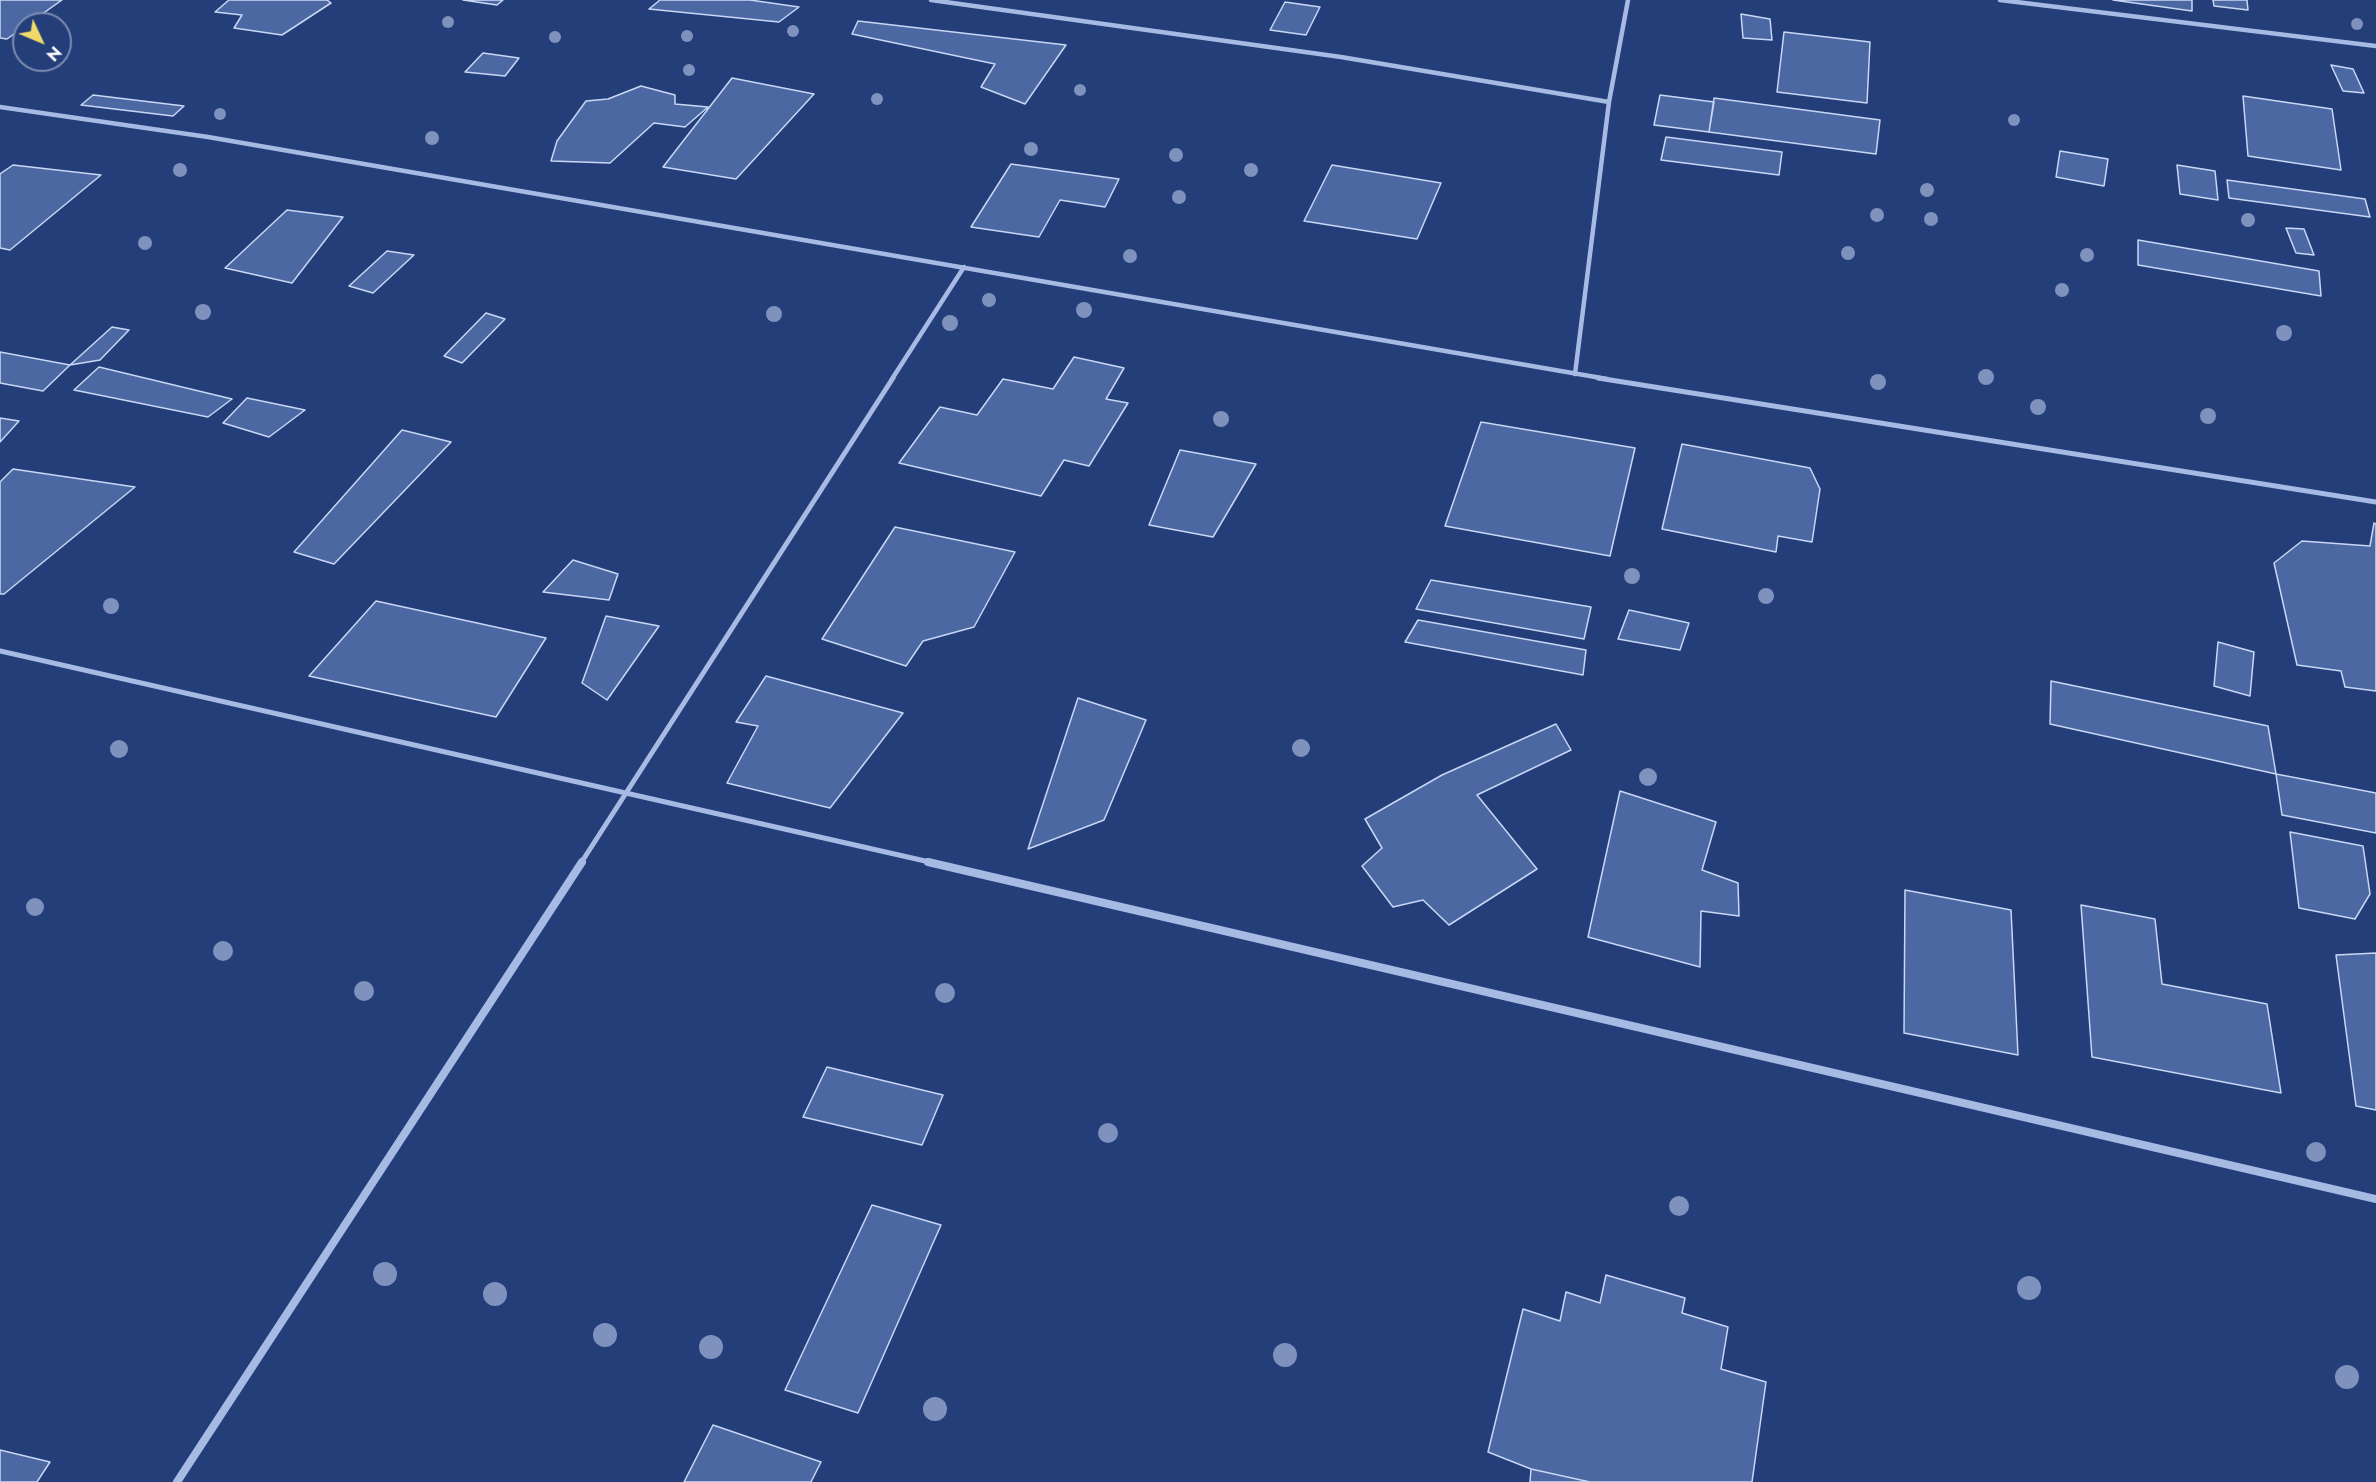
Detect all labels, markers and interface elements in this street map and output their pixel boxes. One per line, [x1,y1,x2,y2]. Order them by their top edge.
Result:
north arrow [12,12,72,72]
text: N [41,41,67,66]

